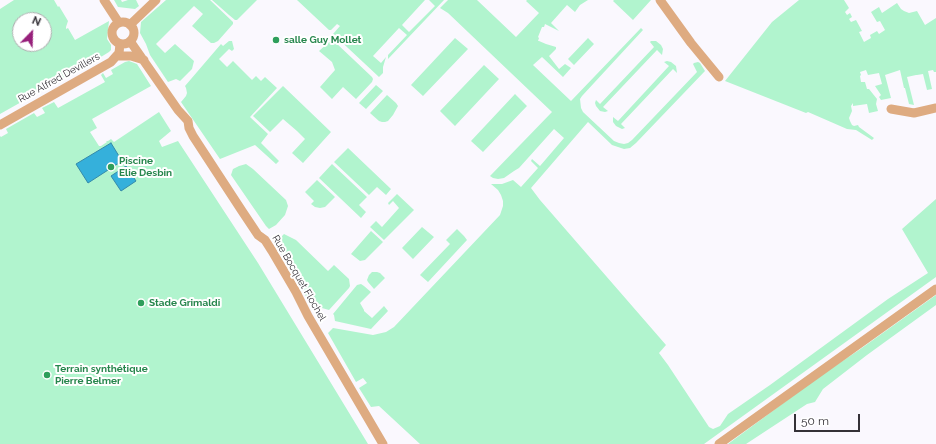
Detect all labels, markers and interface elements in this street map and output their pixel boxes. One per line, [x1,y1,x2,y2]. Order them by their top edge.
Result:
north arrow [12,12,52,52]
text: N [30,14,43,29]
place label: salle Guy Mollet [284,34,361,46]
marker: salle Guy Mollet [271,35,281,45]
street label: Rue Alfred Devillers [16,51,102,105]
place label: Piscine Elie Desbin [119,155,172,178]
marker: Piscine Elie Desbin [106,162,116,172]
street label: Rue Bocquet Flochel [270,233,328,323]
place label: Stade Grimaldi [149,297,220,309]
marker: Stade Grimaldi [136,298,146,308]
place label: Terrain synthétique Pierre Belmer [55,363,148,386]
marker: Terrain synthétique Pierre Belmer [42,370,52,380]
scale bar [796,406,862,432]
text: 50 m [801,414,829,428]

